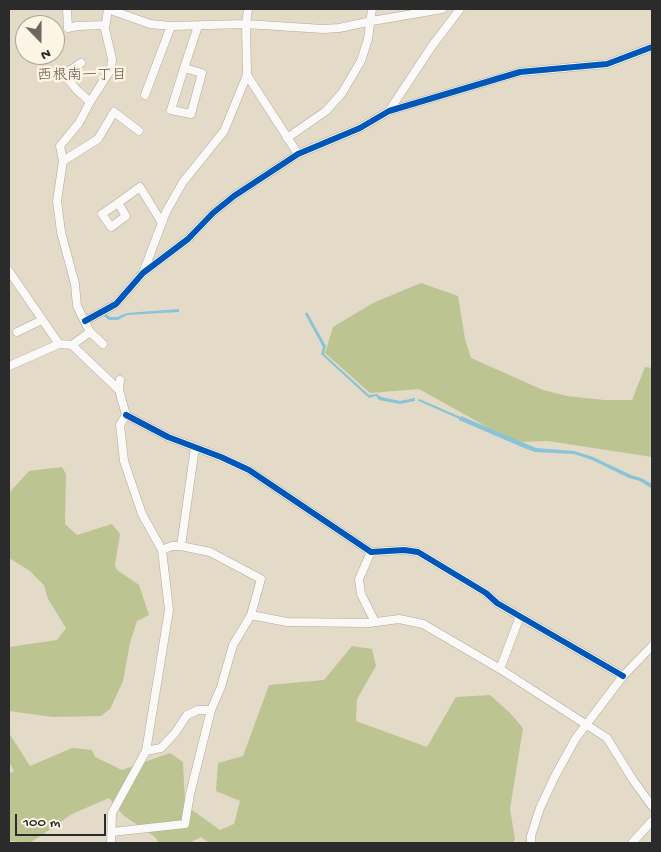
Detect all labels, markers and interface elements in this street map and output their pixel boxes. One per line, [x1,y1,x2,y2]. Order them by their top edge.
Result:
north arrow [15,15,65,65]
text: N [38,44,53,63]
district label: 西根南一丁目 [37,68,127,86]
scale bar [18,804,109,836]
text: 100 m [23,814,60,832]

